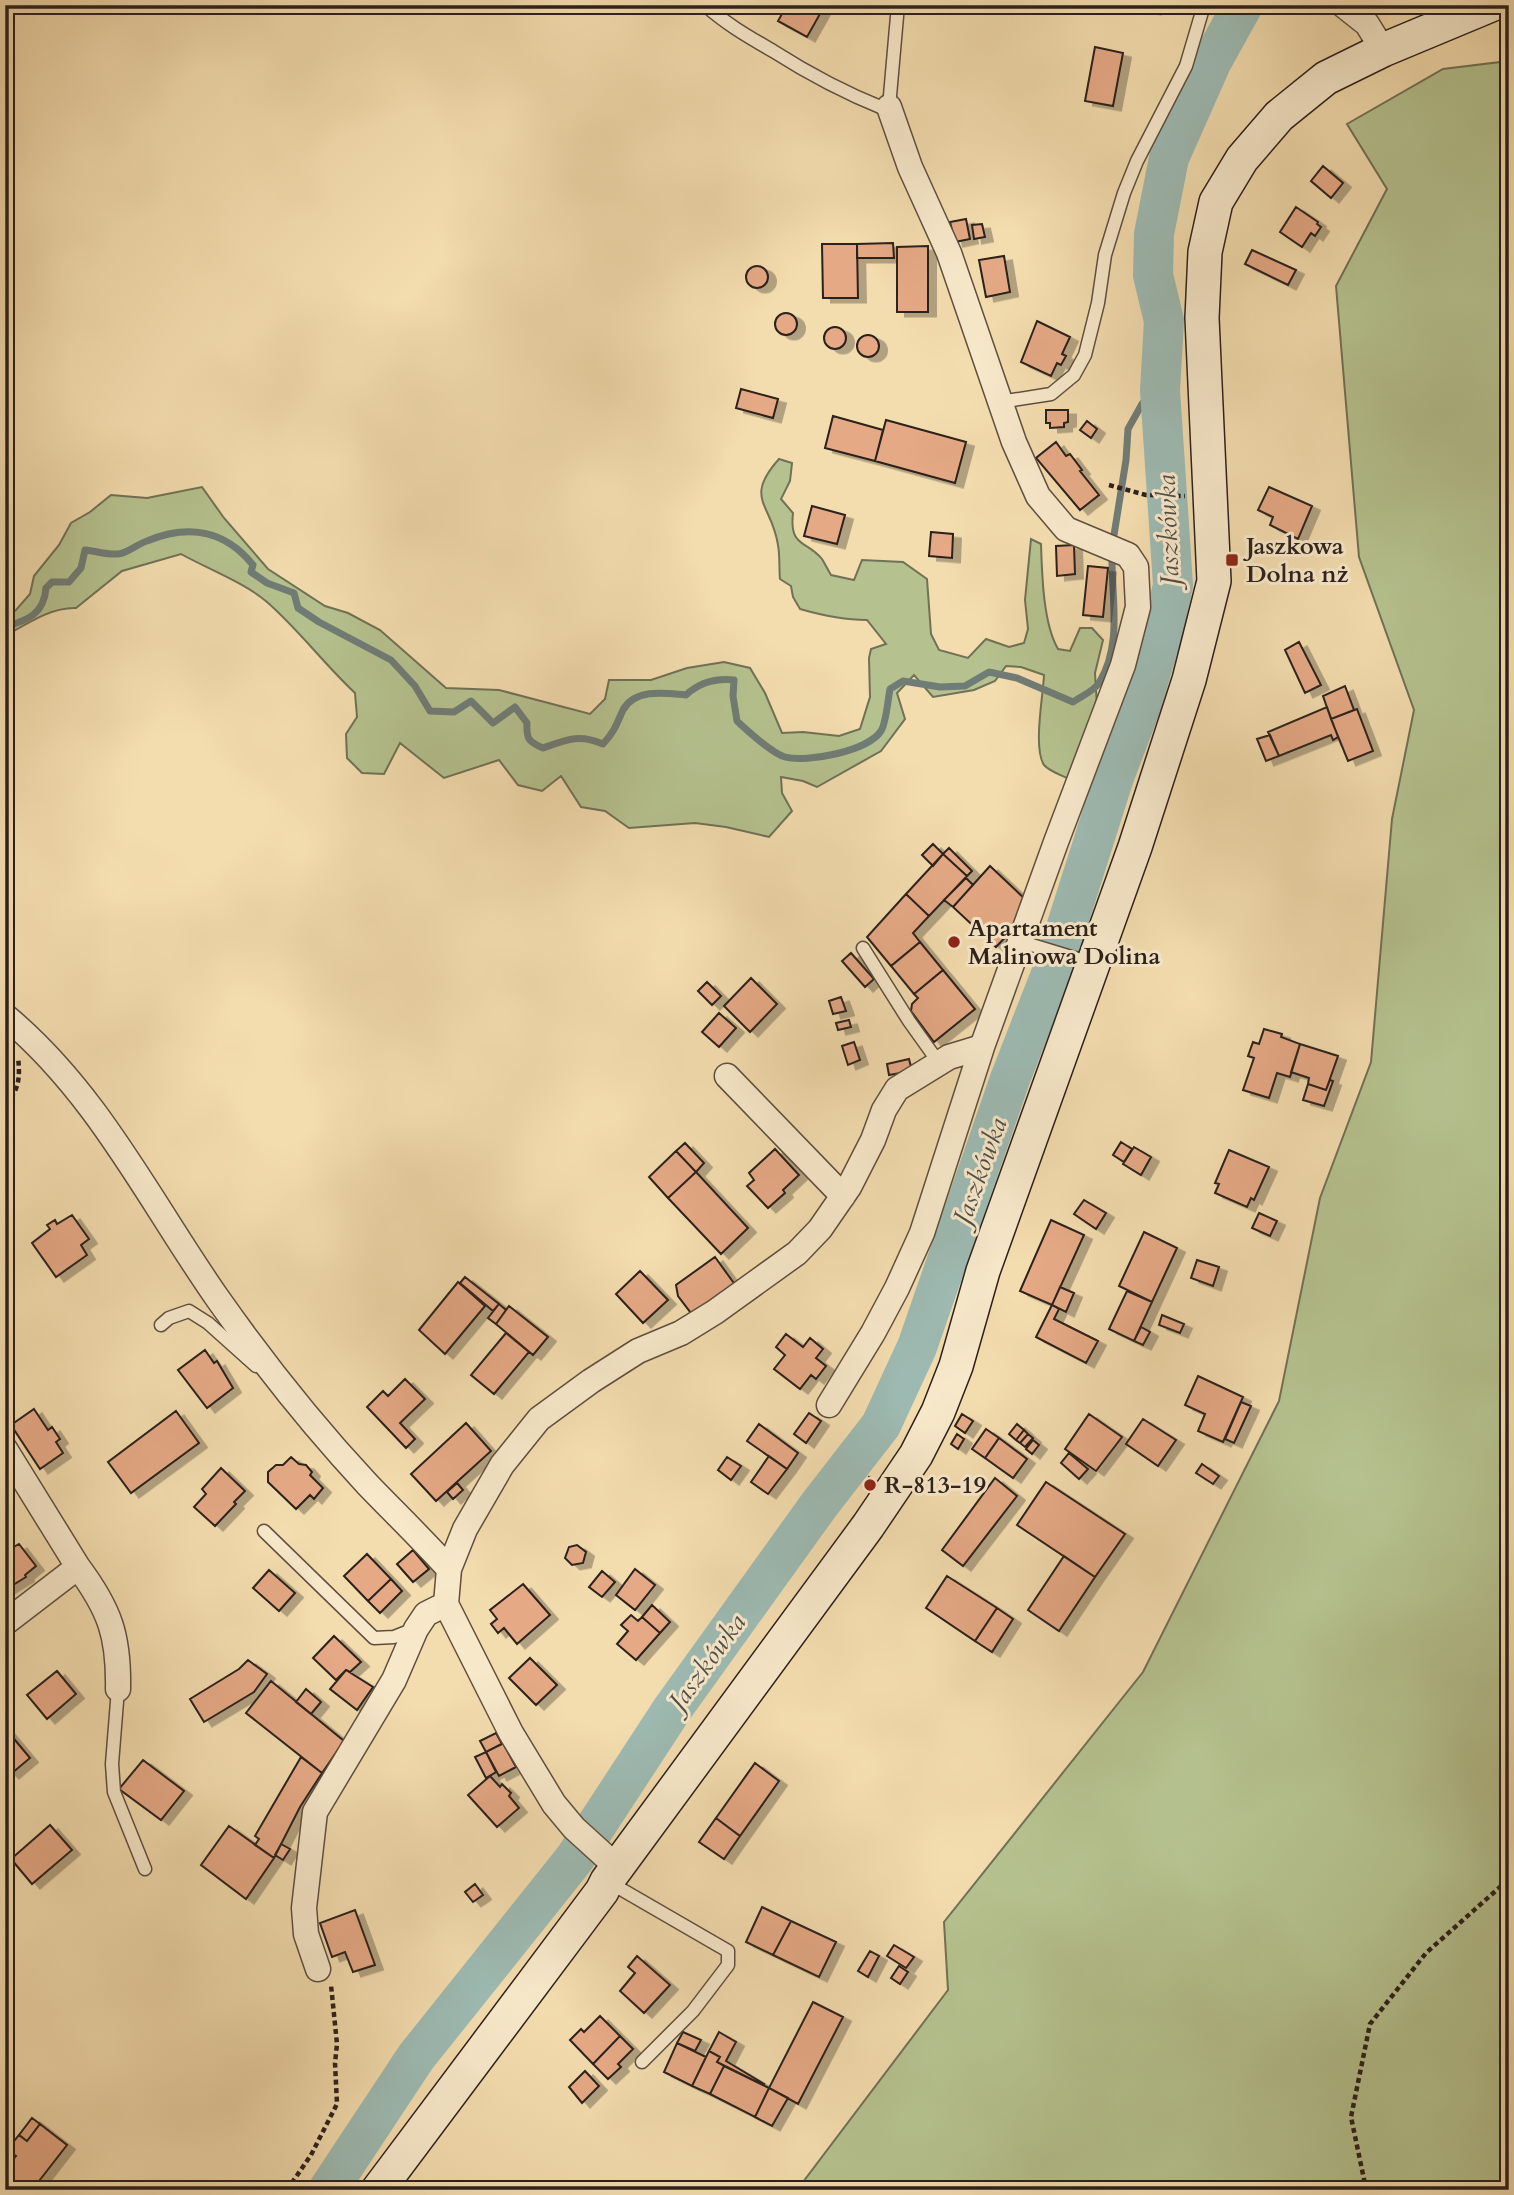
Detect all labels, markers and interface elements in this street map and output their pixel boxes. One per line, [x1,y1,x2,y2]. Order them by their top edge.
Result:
water label: Jaszkówka [1149,474,1188,592]
place label: Jaszkowa Dolna nż [1243,530,1349,591]
marker: Jaszkowa Dolna nż [1224,552,1240,568]
place label: Apartament Malinowa Dolina [968,912,1160,973]
marker: Apartament Malinowa Dolina [946,934,962,950]
water label: Jaszkówka [943,1113,1016,1235]
place label: R-813-19 [884,1469,986,1502]
marker: R-813-19 [862,1477,878,1493]
water label: Jaszkówka [657,1607,754,1722]

